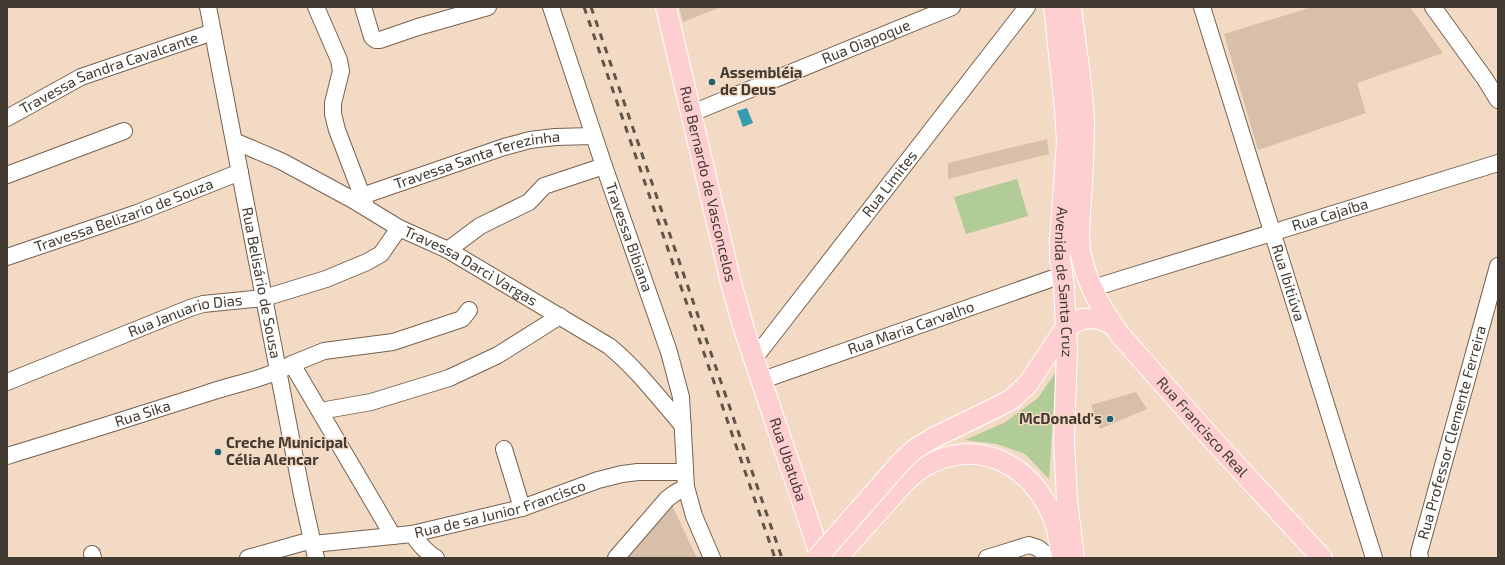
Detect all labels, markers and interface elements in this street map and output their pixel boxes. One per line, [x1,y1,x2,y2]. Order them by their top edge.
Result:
street label: Rua Oiapoque [819,15,913,67]
street label: Travessa Sandra Cavalcante [16,28,200,117]
place label: Assembléia de Deus [720,63,802,98]
marker: Assembléia de Deus [707,77,717,87]
street label: Rua Bernardo de Vasconcelos [677,84,740,284]
street label: Travessa Santa Terezinha [391,127,560,192]
street label: Rua Limites [858,146,920,220]
street label: Travessa Belizario de Souza [32,174,215,255]
street label: Travessa Bibiana [602,180,657,294]
street label: Rua Cajaíba [1289,194,1370,234]
street label: Rua Belisário de Sousa [239,205,286,360]
street label: Avenida de Santa Cruz [1052,206,1077,358]
street label: Travessa Darci Vargas [402,221,541,309]
street label: Rua Ibitiúva [1269,242,1310,323]
street label: Rua Januario Dias [125,290,243,340]
street label: Rua Maria Carvalho [845,297,976,358]
street label: Rua Professor Clemente Ferreira [1413,323,1489,541]
street label: Rua Francisco Real [1153,373,1253,480]
street label: Rua Sika [112,396,172,430]
place label: McDonald's [1019,409,1102,427]
marker: McDonald's [1105,414,1115,424]
street label: Rua Ubatuba [766,415,811,503]
place label: Creche Municipal Célia Alencar [226,433,348,468]
marker: Creche Municipal Célia Alencar [213,447,223,457]
street label: Rua de sa Junior Francisco [412,475,588,541]

